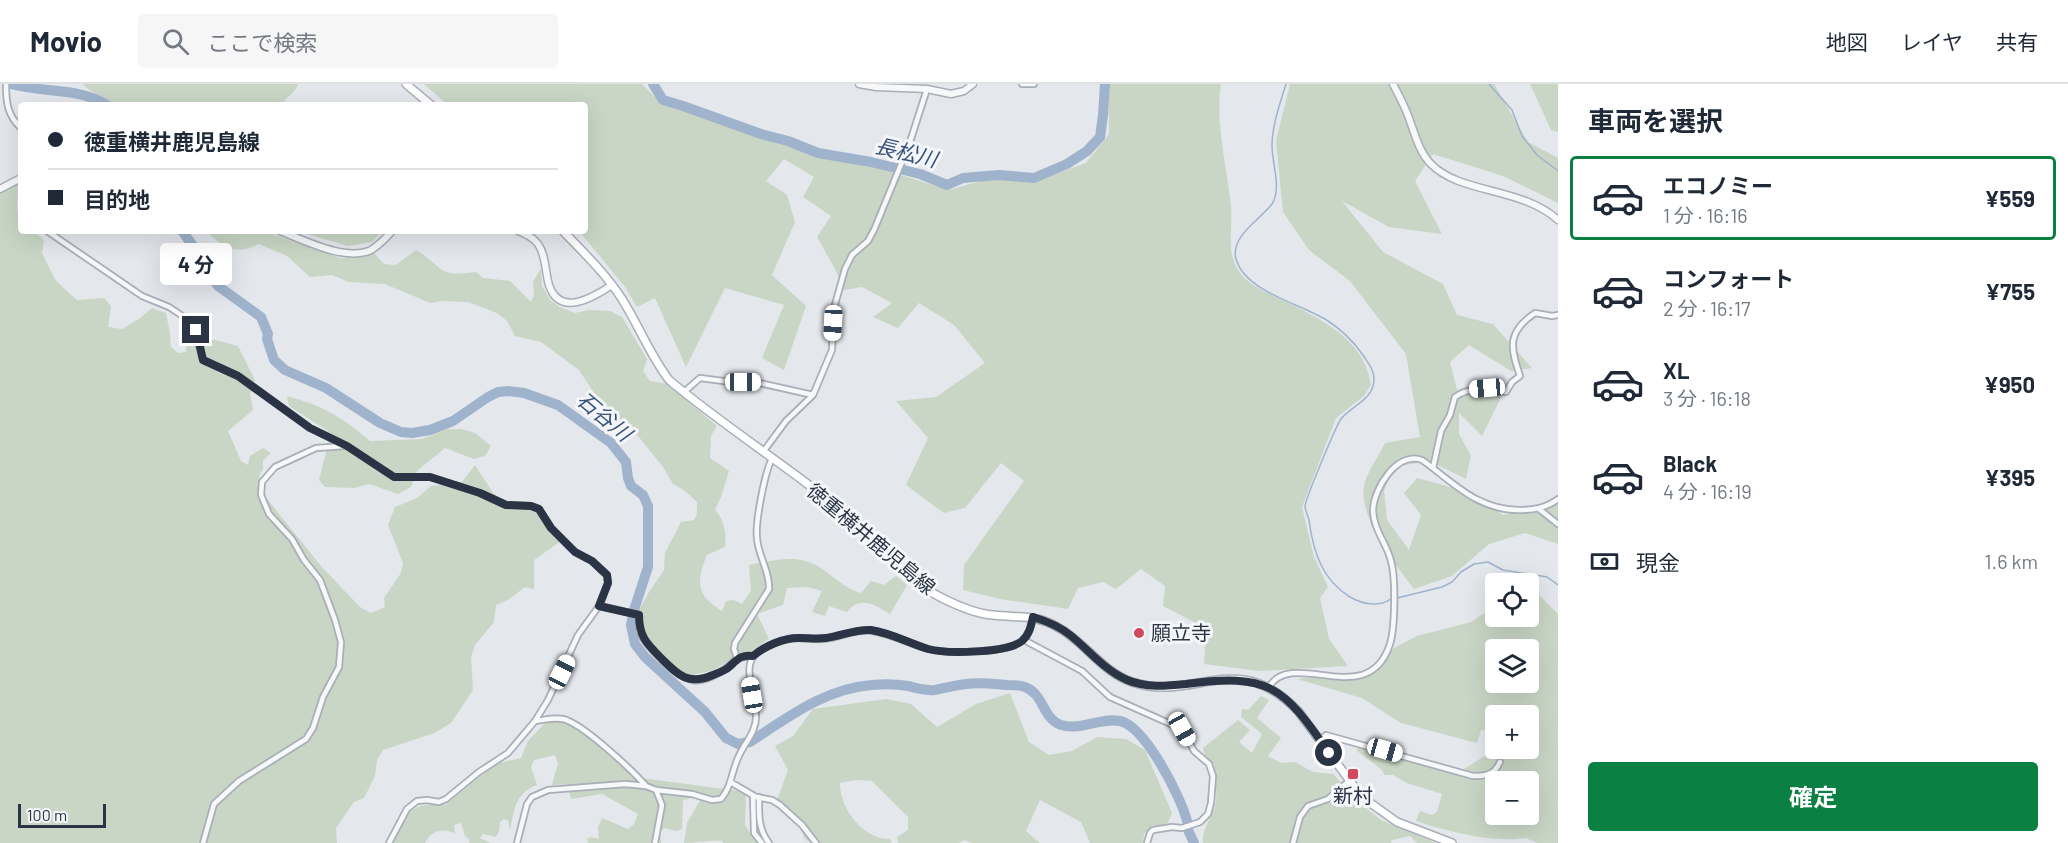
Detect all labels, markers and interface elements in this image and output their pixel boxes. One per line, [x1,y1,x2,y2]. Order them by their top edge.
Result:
search box [138,14,558,68]
text: Movio [30,24,102,58]
icon: search [159,25,192,58]
text: ここで検索 [207,29,317,55]
text: 地図 [1826,29,1868,54]
text: レイヤ [1901,29,1963,54]
text: 共有 [1996,29,2038,54]
text: 車両を選択 [1588,104,1723,136]
text: 徳重横井鹿児島線 [84,128,260,154]
water label: 長松川 [873,132,942,172]
icon: car [1591,171,1645,225]
text: エコノミー [1663,172,1773,198]
text: ¥559 [1985,185,2035,211]
text: 目的地 [84,186,150,212]
text: 1 分 · 16:16 [1663,203,1748,227]
callout: 4 分 [160,243,232,285]
text: 4 分 [178,252,214,276]
icon: car [1591,264,1645,318]
text: コンフォート [1663,265,1794,291]
text: ¥755 [1985,278,2035,304]
text: 2 分 · 16:17 [1663,296,1750,320]
car [823,305,843,341]
route end [182,316,209,343]
icon: car [1591,357,1645,411]
text: XL [1663,357,1689,383]
text: ¥950 [1984,371,2035,397]
car [725,373,761,391]
car [1468,377,1506,399]
water label: 石谷川 [573,386,639,447]
text: 3 分 · 16:18 [1663,386,1751,410]
icon: car [1591,450,1645,504]
text: Black [1663,450,1717,476]
text: ¥395 [1984,464,2035,490]
street label: 徳重横井鹿児島線 [803,478,941,599]
text: 4 分 · 16:19 [1663,479,1752,503]
icon: cash [1588,545,1621,578]
text: 現金 [1636,549,1680,575]
text: 1.6 km [1985,549,2038,573]
map controls [1485,573,1539,825]
button: locate [1485,573,1539,627]
place label: 願立寺 [1151,620,1211,644]
marker: 願立寺 [1132,626,1146,640]
button: layers [1485,639,1539,693]
car [546,652,578,692]
car [740,676,764,714]
button: + [1485,705,1539,759]
car [1165,709,1199,749]
car [1365,736,1405,764]
route start [1315,739,1342,766]
button: 確定 [1588,762,2038,831]
marker: 新村 [1346,767,1360,781]
button: − [1485,771,1539,825]
place label: 新村 [1333,783,1373,807]
scale bar [18,801,106,828]
text: 100 m [27,805,67,824]

